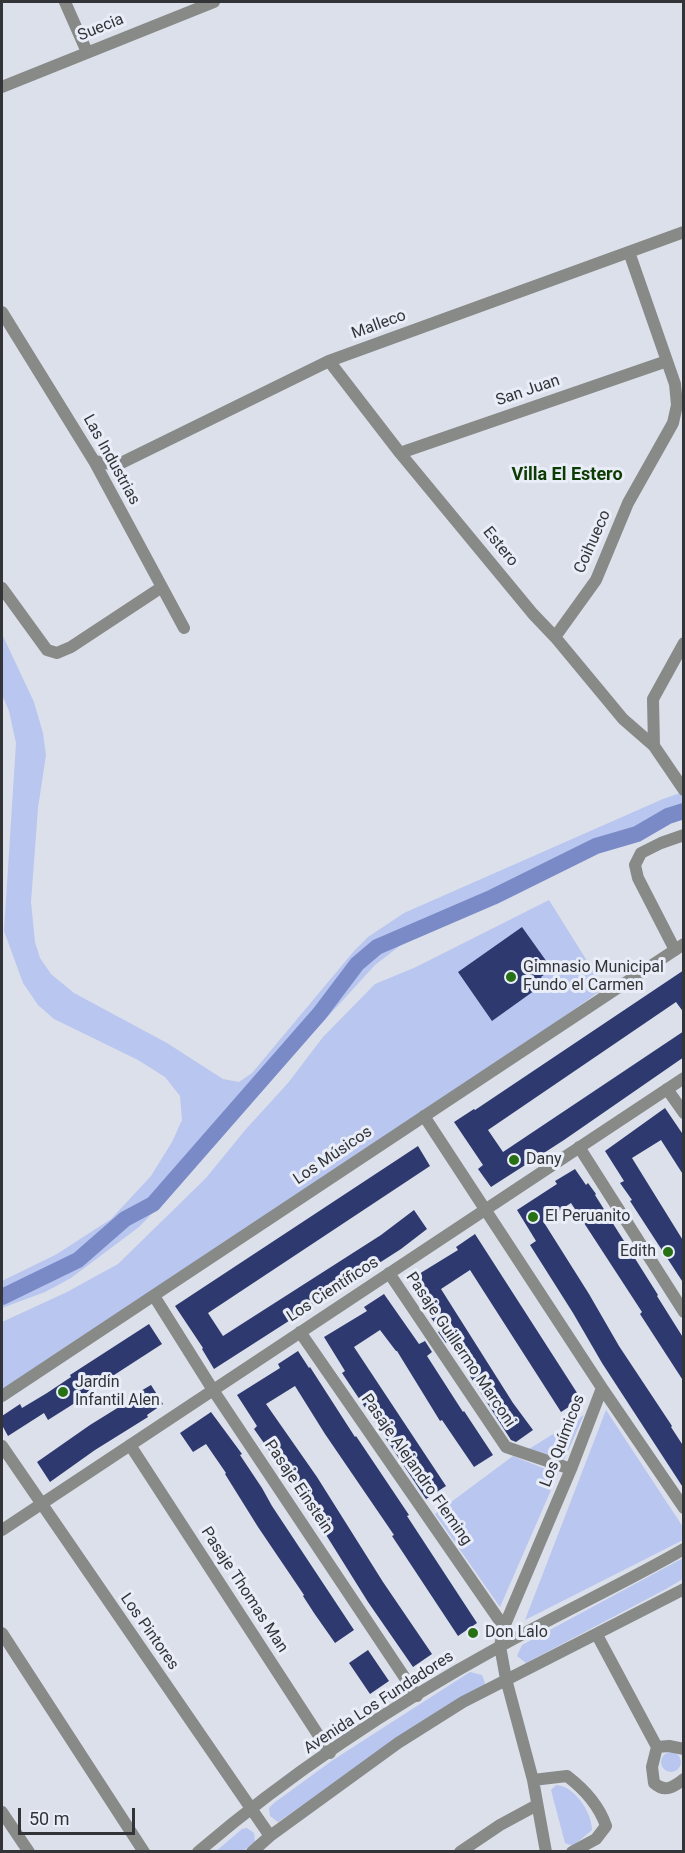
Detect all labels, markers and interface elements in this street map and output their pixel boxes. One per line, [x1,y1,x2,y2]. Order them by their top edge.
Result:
street label: Suecia [75,10,127,46]
street label: Malleco [349,306,409,344]
street label: San Juan [494,371,562,411]
street label: Las Industrias [78,411,144,509]
district label: Villa El Estero [511,464,623,486]
street label: Coihueco [571,507,615,577]
street label: Estero [478,523,522,571]
place label: Gimnasio Municipal Fundo el Carmen [523,958,664,996]
marker: Gimnasio Municipal Fundo el Carmen [504,970,518,984]
street label: Los Músicos [290,1123,376,1189]
place label: Dany [526,1150,562,1170]
marker: Dany [507,1153,521,1167]
place label: El Peruanito [545,1207,630,1227]
marker: El Peruanito [526,1210,540,1224]
place label: Edith [620,1242,656,1262]
marker: Edith [661,1245,675,1259]
street label: Los Científicos [284,1253,382,1327]
street label: Pasaje Guillermo Marconi [401,1269,519,1431]
place label: Jardin Infantil Alen [75,1373,160,1411]
marker: Jardin Infantil Alen [56,1385,70,1399]
street label: Pasaje Alejandro Fleming [356,1391,476,1549]
street label: Los Químicos [537,1392,589,1490]
street label: Pasaje Einstein [260,1437,336,1537]
street label: Pasaje Thomas Man [196,1524,292,1656]
street label: Los Pintores [116,1590,182,1674]
place label: Don Lalo [485,1623,548,1643]
marker: Don Lalo [466,1626,480,1640]
street label: Avenida Los Fundadores [300,1647,458,1759]
scale bar [21,1796,138,1834]
text: 50 m [29,1808,69,1829]

